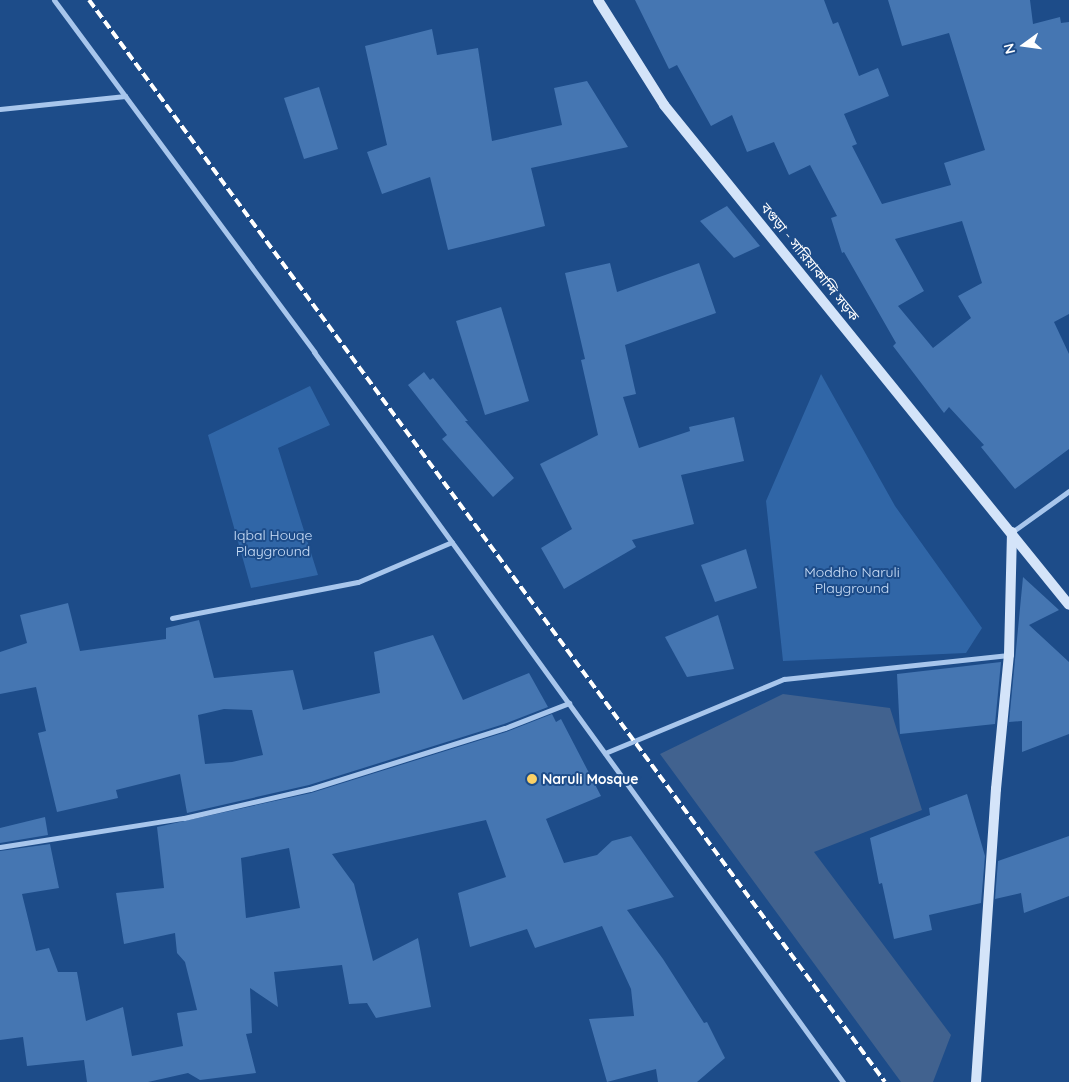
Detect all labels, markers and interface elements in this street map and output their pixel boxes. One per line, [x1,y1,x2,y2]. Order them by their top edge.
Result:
north arrow [999,20,1049,70]
text: N [999,41,1019,56]
street label: বগুড়া - সারিয়াকান্দি সড়ক [757,200,863,324]
park label: Iqbal Houqe Playground [234,527,312,560]
park label: Moddho Naruli Playground [804,564,900,596]
place label: Naruli Mosque [542,771,639,787]
marker: Naruli Mosque [526,773,538,785]

